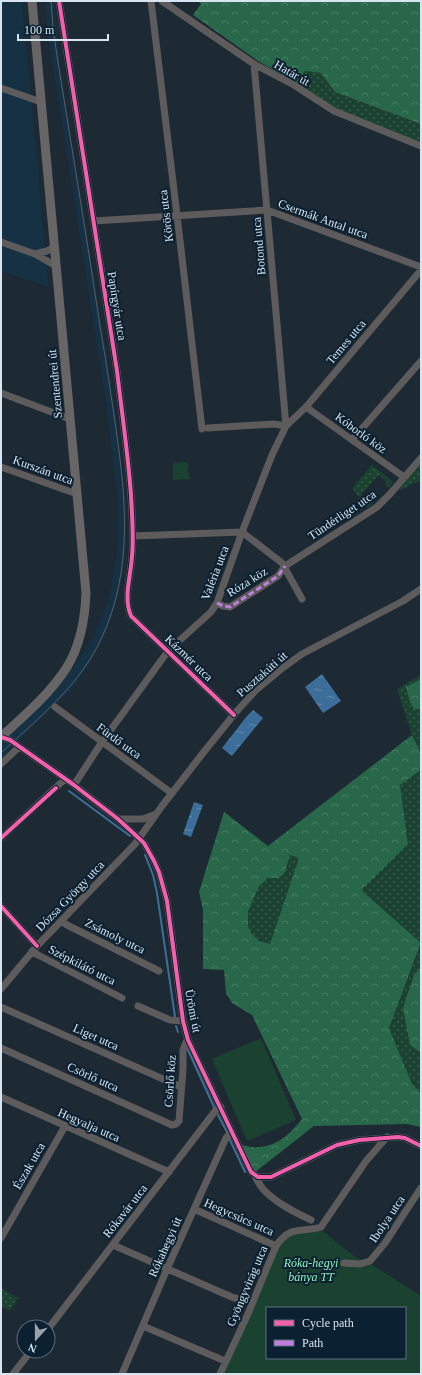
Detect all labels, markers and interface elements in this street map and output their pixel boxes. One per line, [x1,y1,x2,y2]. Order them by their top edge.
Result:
scale bar [18,16,108,42]
text: 100 m [24,23,55,37]
street label: Határ út [272,57,313,89]
street label: Körös utca [156,189,176,243]
street label: Csermák Antal utca [276,196,370,242]
street label: Botond utca [249,216,269,276]
street label: Papírgyár utca [105,271,129,342]
street label: Temes utca [323,316,369,367]
street label: Szentendrei út [45,348,65,419]
street label: Kóborló köz [332,410,390,456]
street label: Kurszán utca [11,453,76,488]
street label: Tündérliget utca [305,487,379,543]
street label: Valéria utca [198,543,232,602]
street label: Róza köz [224,564,270,600]
street label: Kázmér utca [162,632,216,685]
street label: Pusztakúti út [234,648,291,700]
street label: Fürdő utca [94,720,145,762]
street label: Dózsa György utca [33,857,108,934]
street label: Zsámoly utca [83,915,148,957]
street label: Szépkilátó utca [46,942,119,988]
street label: Ürömi út [182,988,204,1034]
street label: Liget utca [71,1021,122,1053]
street label: Csörlő köz [161,1054,179,1108]
street label: Csörlő utca [65,1059,122,1095]
street label: Hegyalja utca [56,1105,123,1145]
street label: Észak utca [10,1140,48,1192]
street label: Rókavár utca [100,1181,151,1240]
street label: Ibolya utca [366,1192,408,1245]
street label: Hegycsúcs utca [202,1195,277,1239]
street label: Rókahegyi út [146,1214,185,1279]
street label: Gyöngyvirág utca [224,1243,271,1328]
park label: Róka-hegyi bánya TT [283,1256,338,1284]
legend [266,1307,406,1359]
text: Cycle path [302,1316,354,1330]
north arrow [16,1319,56,1359]
text: Path [302,1336,323,1350]
text: N [27,1341,38,1355]

